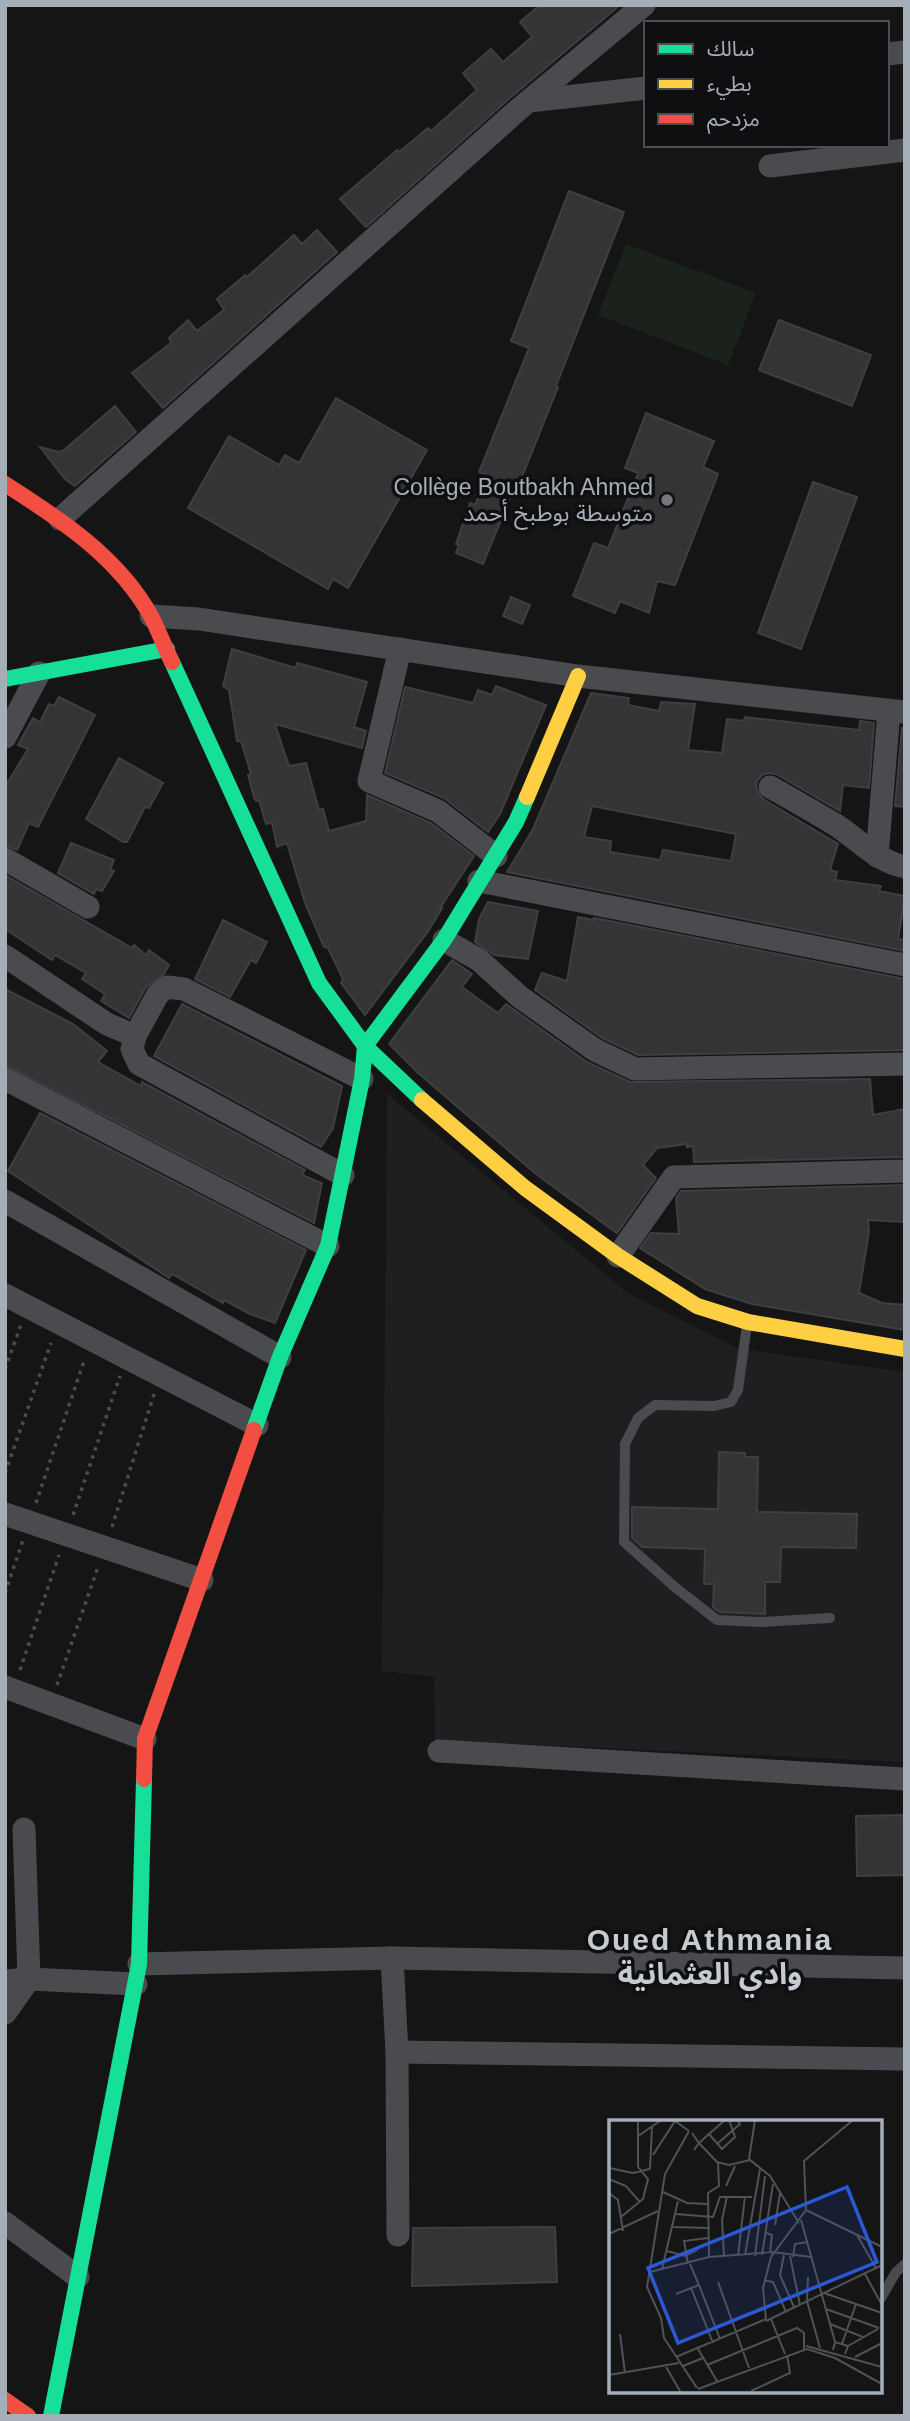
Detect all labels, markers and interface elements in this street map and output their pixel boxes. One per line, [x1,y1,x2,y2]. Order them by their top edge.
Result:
legend [644,21,889,147]
text: سالك [707,37,754,60]
text: بطيء [707,72,752,100]
text: مزدحم [707,107,760,134]
place label: Collège Boutbakh Ahmed متوسطة بوطبخ أحمد [393,474,653,530]
marker: Collège Boutbakh Ahmed متوسطة بوطبخ أحمد [659,492,675,508]
district label: Oued Athmania وادي العثمانية [587,1923,833,1998]
inset map [609,2120,882,2393]

